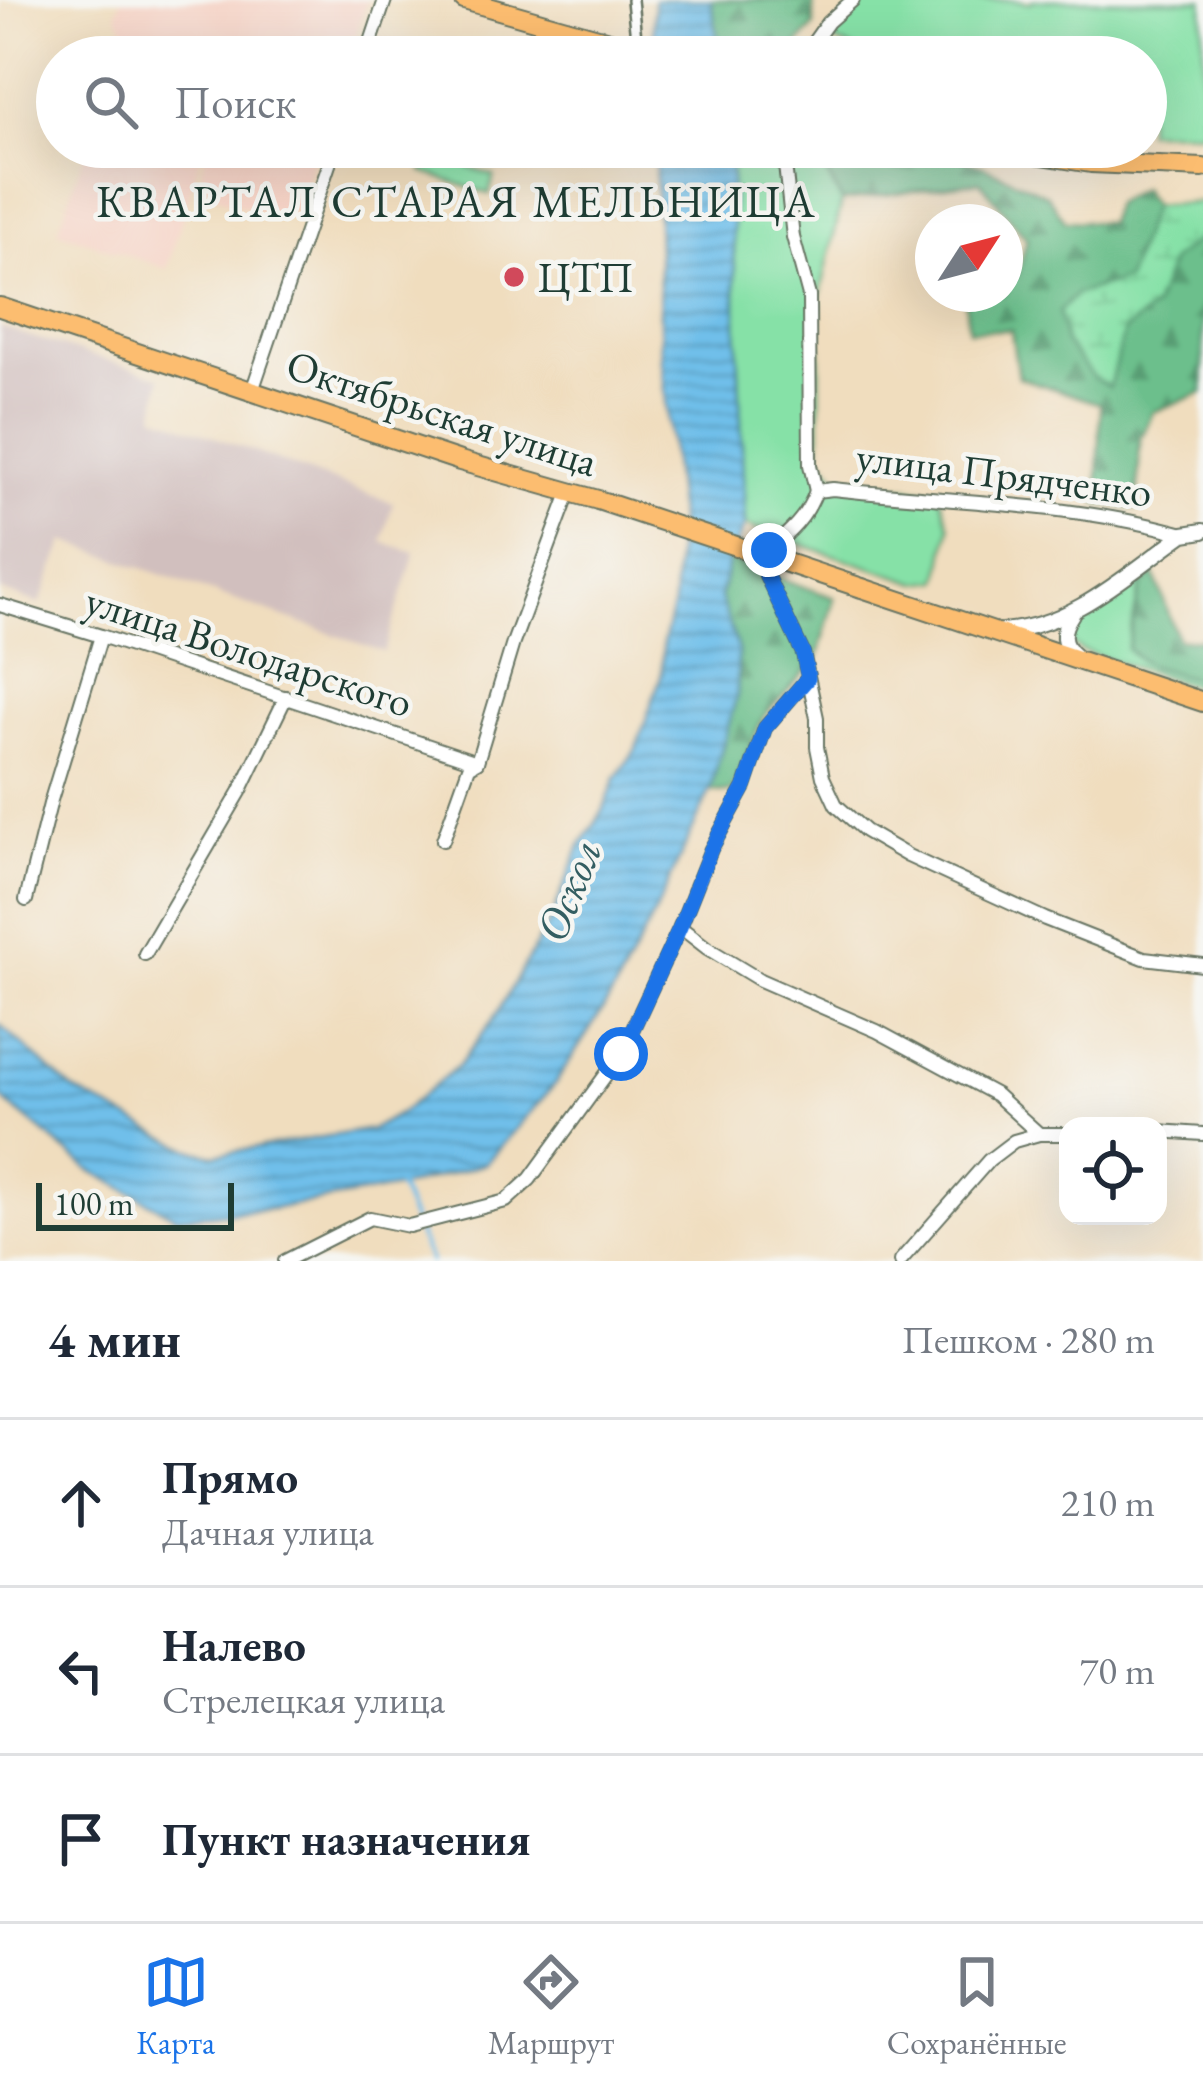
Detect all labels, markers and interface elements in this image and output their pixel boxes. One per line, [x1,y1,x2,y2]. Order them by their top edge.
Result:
search box [36,36,1167,168]
icon: search [78,69,144,135]
text: Поиск [174,73,296,131]
district label: КВАРТАЛ СТАРАЯ МЕЛЬНИЦА [96,172,818,230]
north arrow [915,204,1023,312]
place label: ЦТП [538,250,634,305]
marker: ЦТП [501,264,527,290]
street label: Октябрьская улица [280,337,605,489]
street label: улица Прядченко [853,429,1155,519]
route end [742,523,796,577]
street label: улица Володарского [79,572,419,730]
water label: Оскол [521,830,615,950]
route start [594,1027,648,1081]
map controls [1059,1117,1167,1225]
button: locate [1059,1117,1167,1225]
scale bar [36,1177,234,1230]
text: 100 m [54,1182,134,1225]
text: 4 мин [48,1306,181,1372]
text: Пешком · 280 m [902,1314,1155,1365]
text: Прямо [162,1448,298,1506]
icon: ahead [48,1470,114,1536]
text: 210 m [1061,1477,1155,1528]
text: Дачная улица [162,1506,374,1557]
text: Налево [162,1616,306,1674]
icon: left [48,1638,114,1704]
text: 70 m [1079,1645,1155,1696]
text: Стрелецкая улица [162,1674,445,1725]
icon: arrive [48,1806,114,1872]
text: Пункт назначения [162,1810,531,1868]
tab: Карта [136,1949,215,2064]
tab: Маршрут [488,1949,614,2064]
tab: Сохранённые [887,1949,1067,2064]

